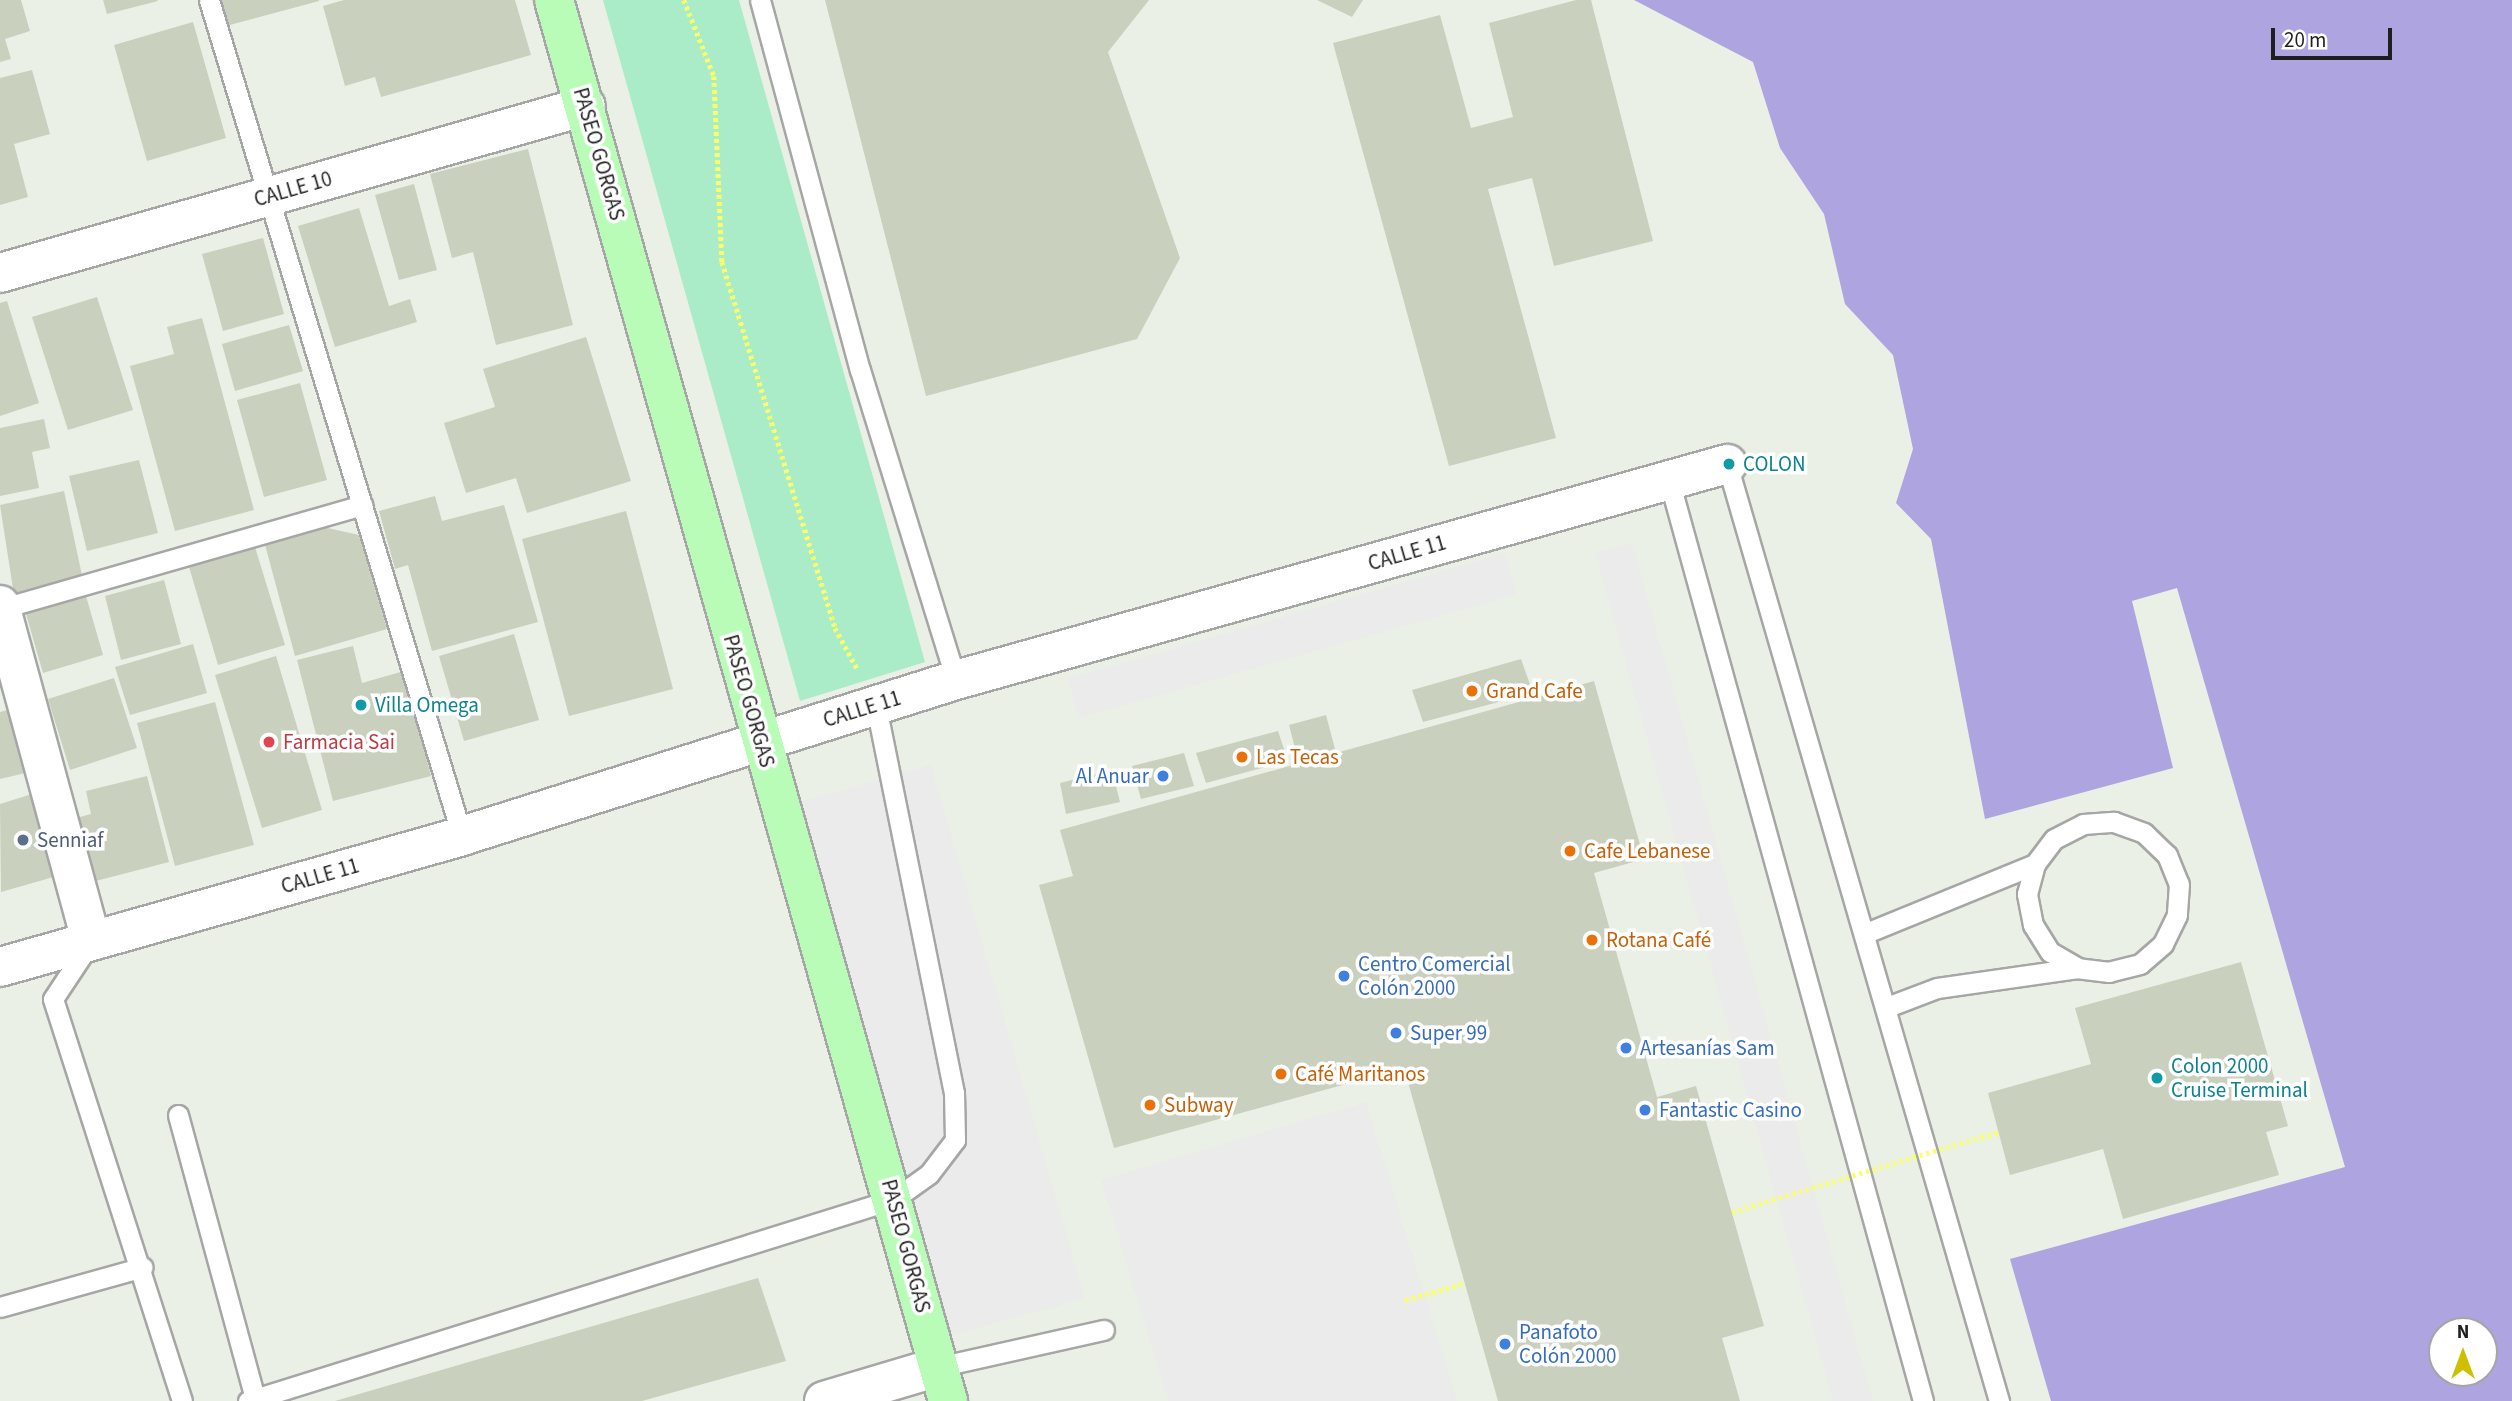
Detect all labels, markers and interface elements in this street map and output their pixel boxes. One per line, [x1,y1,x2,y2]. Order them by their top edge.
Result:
scale bar [2274,14,2395,58]
text: 20 m [2284,25,2326,55]
street label: PASEO GORGAS [568,85,630,223]
street label: CALLE 10 [251,166,335,212]
place label: COLON [1743,451,1806,477]
marker: COLON [1721,456,1737,472]
street label: CALLE 11 [1365,530,1449,576]
street label: PASEO GORGAS [718,632,780,770]
place label: Grand Cafe [1486,678,1583,704]
marker: Grand Cafe [1464,683,1480,699]
street label: CALLE 11 [820,685,904,733]
place label: Villa Omega [375,692,479,718]
marker: Villa Omega [353,697,369,713]
place label: Farmacia Sai [283,729,395,755]
marker: Farmacia Sai [261,734,277,750]
place label: Las Tecas [1256,744,1339,770]
marker: Las Tecas [1234,749,1250,765]
place label: Al Anuar [1076,763,1149,789]
marker: Al Anuar [1155,768,1171,784]
place label: Senniaf [37,827,103,853]
marker: Senniaf [15,832,31,848]
place label: Cafe Lebanese [1584,838,1711,864]
marker: Cafe Lebanese [1562,843,1578,859]
street label: CALLE 11 [278,853,362,899]
place label: Rotana Café [1606,927,1711,953]
marker: Rotana Café [1584,932,1600,948]
place label: Centro Comercial Colón 2000 [1358,951,1511,1001]
marker: Centro Comercial Colón 2000 [1336,968,1352,984]
place label: Super 99 [1410,1020,1487,1046]
marker: Super 99 [1388,1025,1404,1041]
place label: Artesanías Sam [1640,1035,1775,1061]
marker: Artesanías Sam [1618,1040,1634,1056]
place label: Colon 2000 Cruise Terminal [2171,1053,2308,1103]
place label: Café Maritanos [1295,1061,1425,1087]
marker: Café Maritanos [1273,1066,1289,1082]
marker: Colon 2000 Cruise Terminal [2149,1070,2165,1086]
place label: Subway [1164,1092,1233,1118]
marker: Subway [1142,1097,1158,1113]
place label: Fantastic Casino [1659,1097,1802,1123]
marker: Fantastic Casino [1637,1102,1653,1118]
street label: PASEO GORGAS [876,1177,936,1315]
north arrow [2428,1317,2498,1387]
place label: Panafoto Colón 2000 [1519,1319,1617,1369]
text: N [2457,1319,2469,1346]
marker: Panafoto Colón 2000 [1497,1336,1513,1352]

